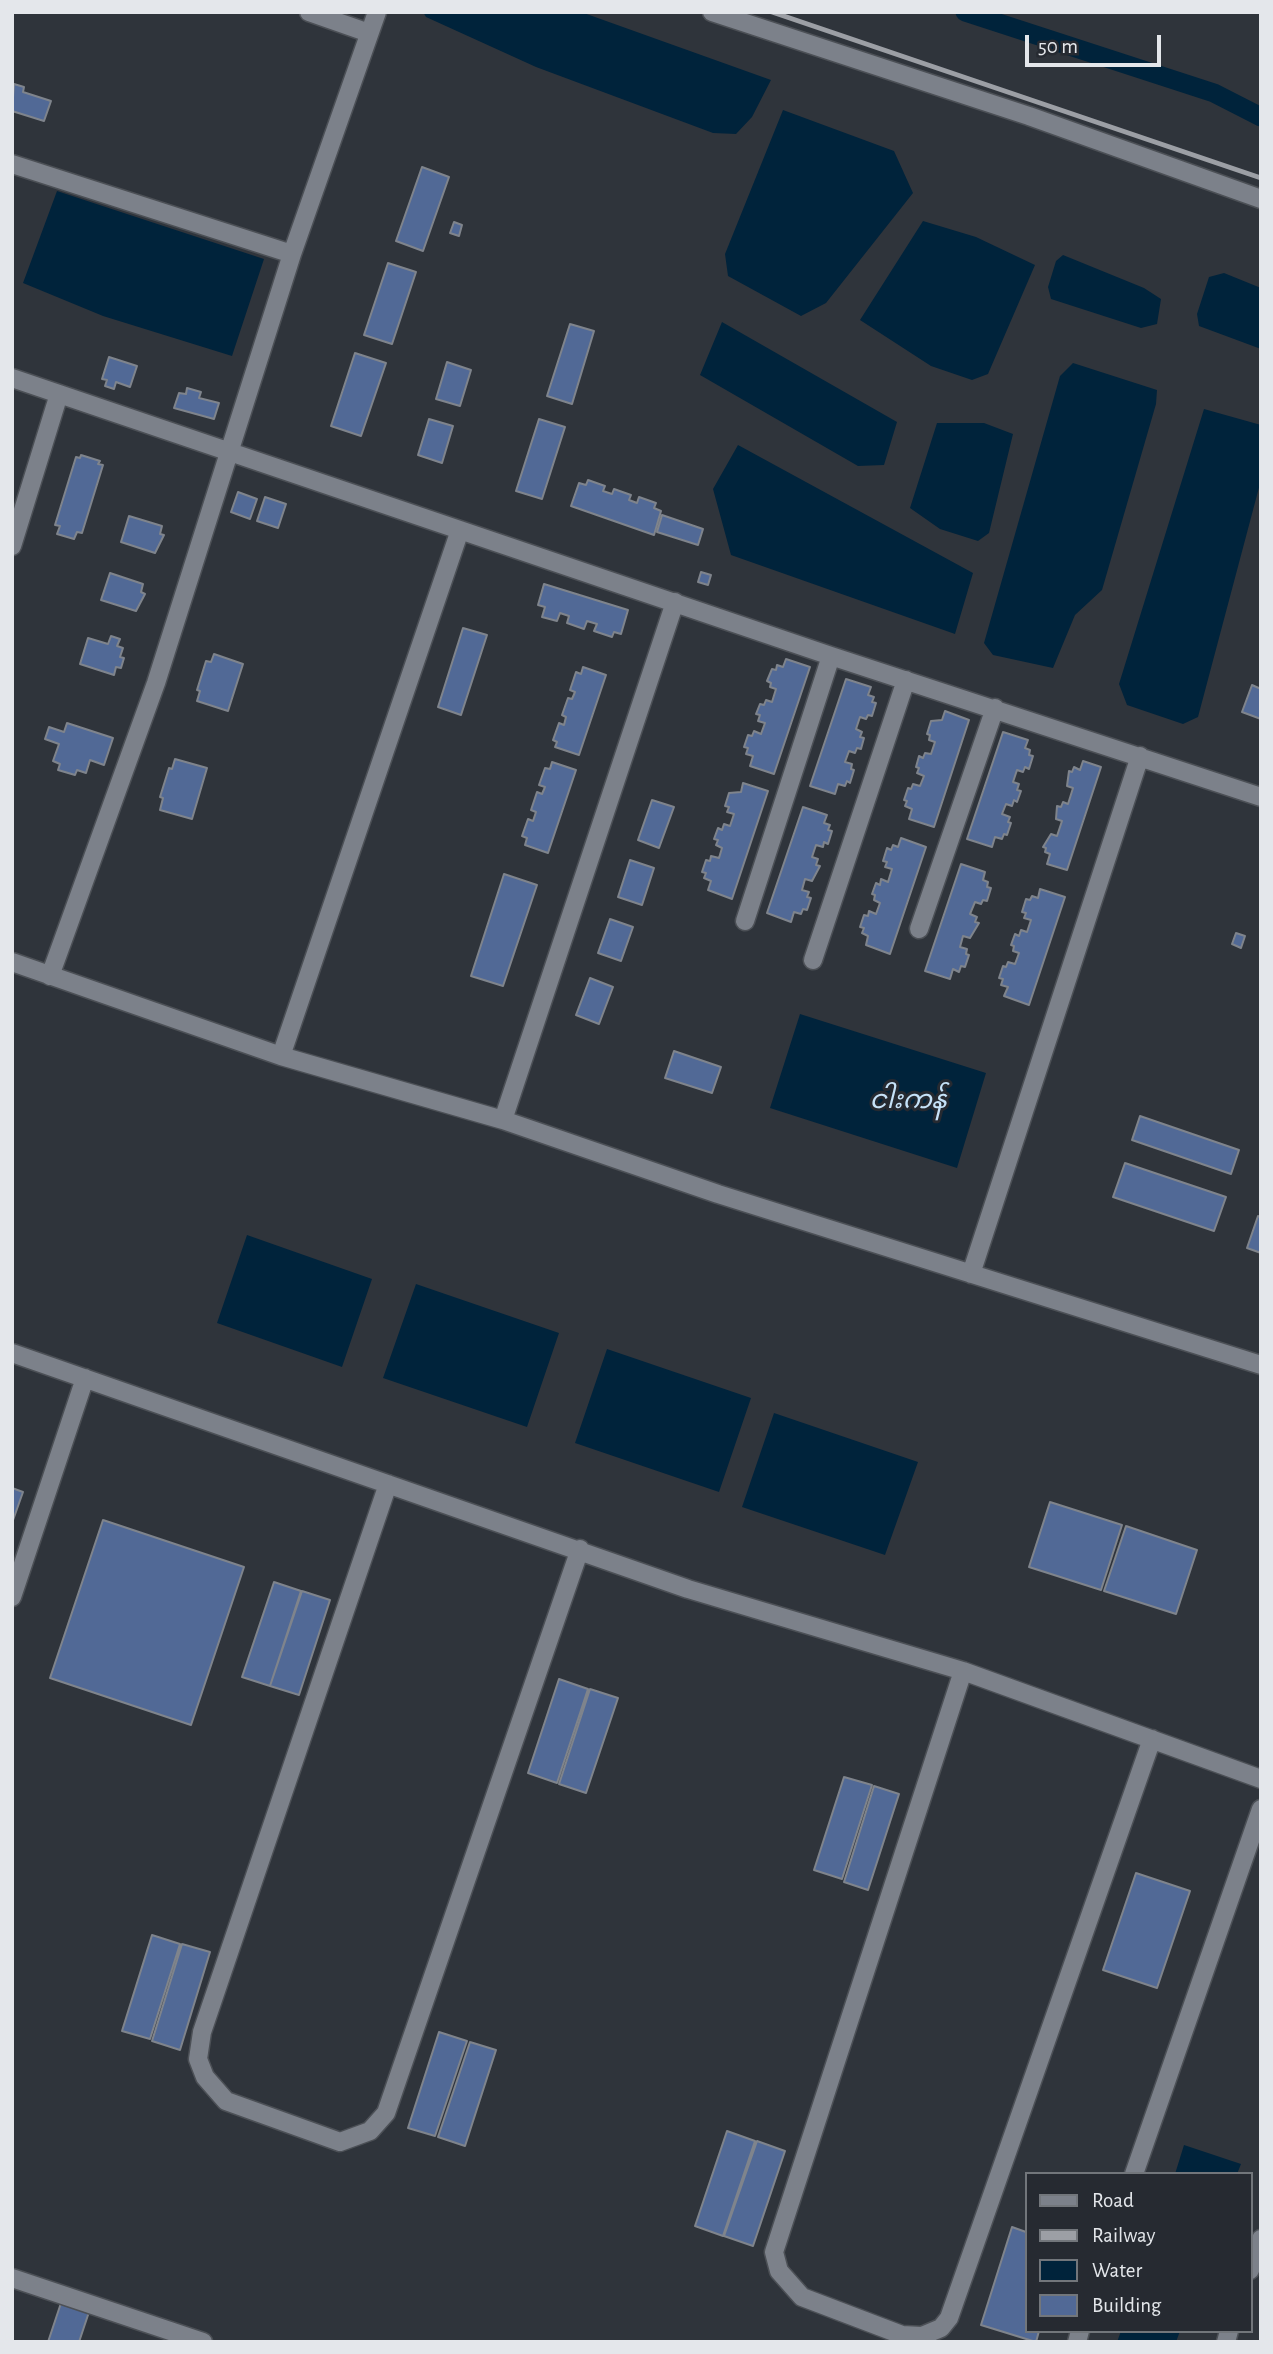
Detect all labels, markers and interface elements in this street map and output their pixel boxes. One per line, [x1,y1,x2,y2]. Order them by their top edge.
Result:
scale bar [1028,21,1164,65]
text: 50 m [1038,36,1078,57]
water label: ငါးကန် [870,1084,946,1116]
legend [1024,2172,1252,2333]
text: Road [1092,2190,1134,2211]
text: Railway [1092,2225,1155,2246]
text: Water [1092,2260,1142,2281]
text: Building [1092,2295,1161,2316]

